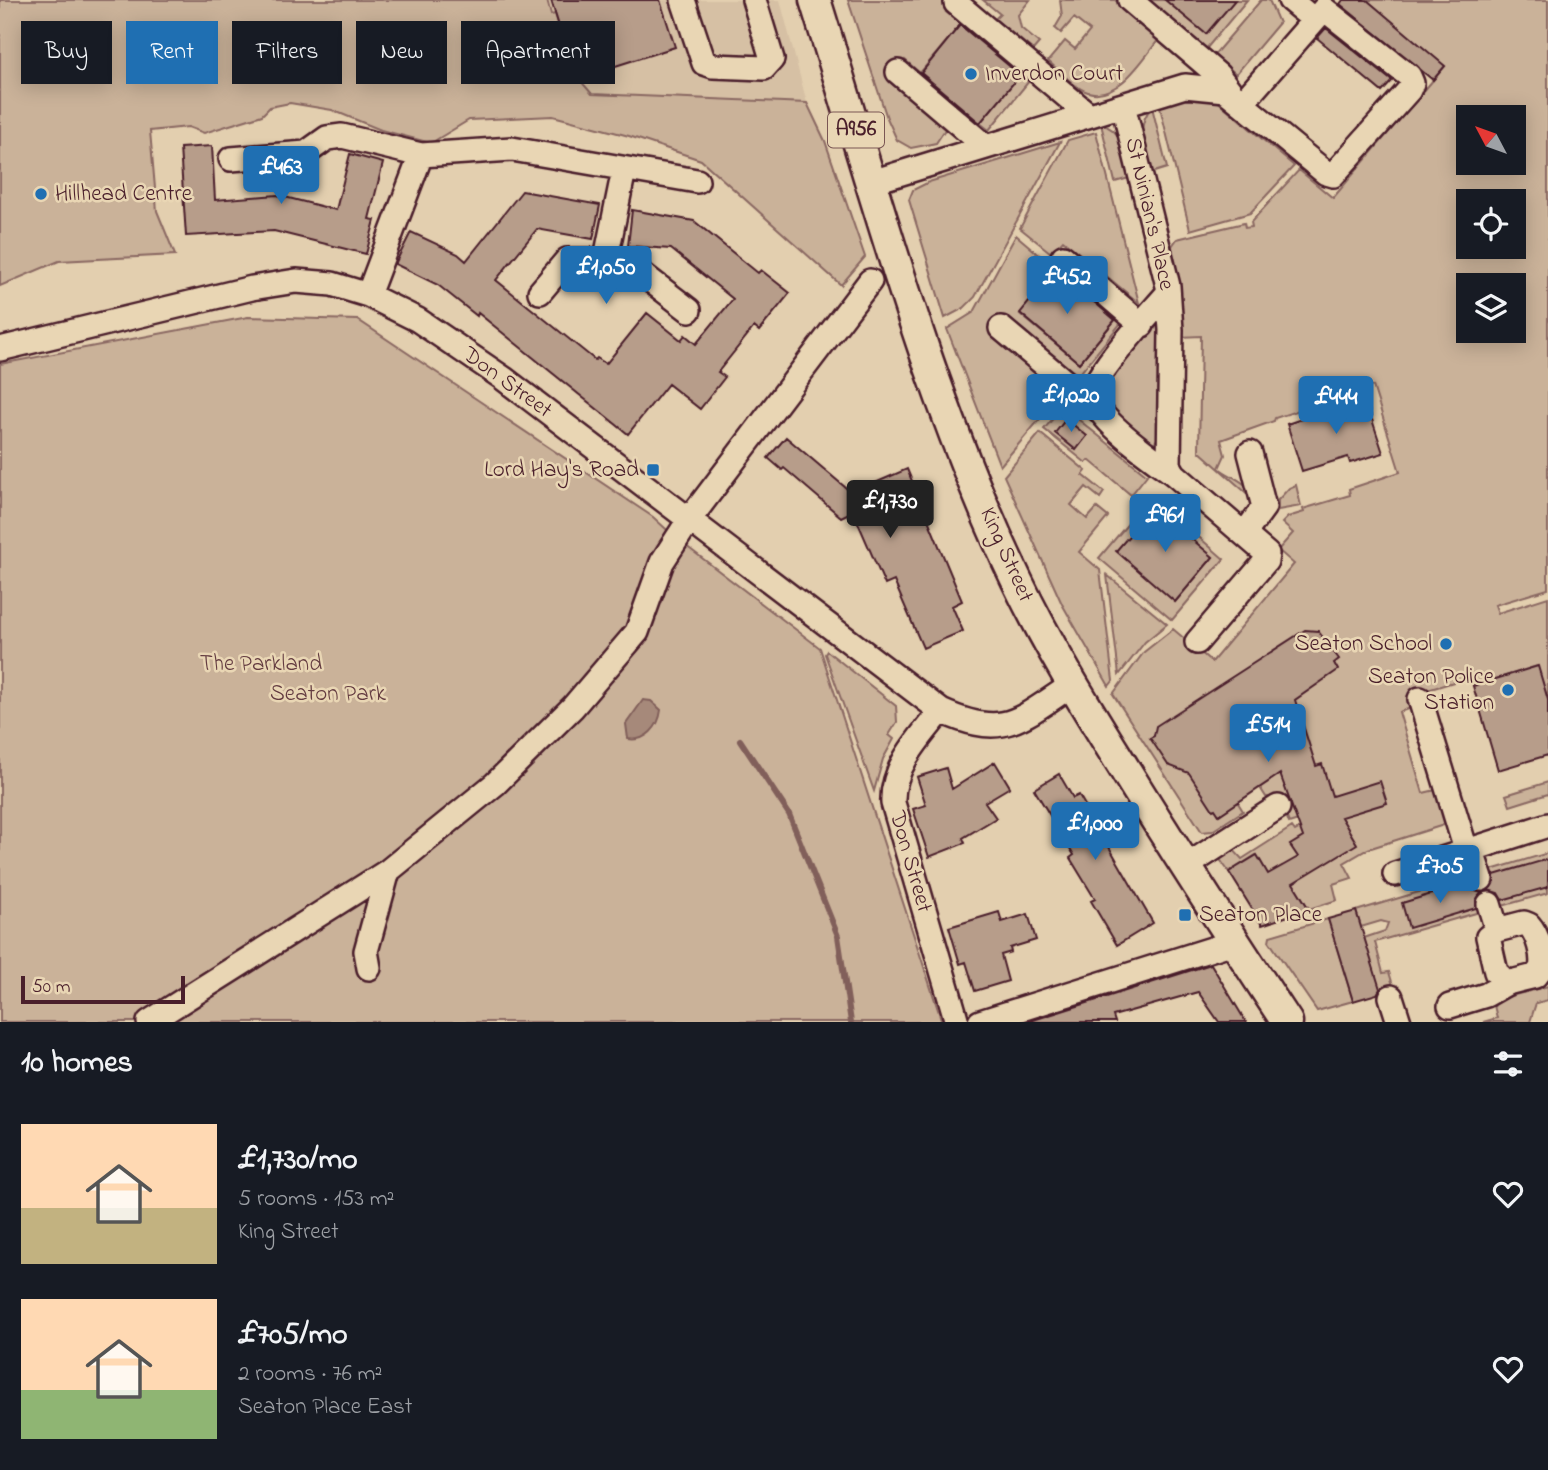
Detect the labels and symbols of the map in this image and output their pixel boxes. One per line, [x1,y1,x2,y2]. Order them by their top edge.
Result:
place label: Inverdon Court [985,58,1124,91]
marker: Inverdon Court [963,66,979,82]
north arrow [1456,105,1526,175]
road number: A956 [828,113,884,148]
street label: St Ninian's Place [1115,134,1183,294]
pin: £463 [240,146,322,206]
place label: Hillhead Centre [55,178,193,211]
marker: Hillhead Centre [33,186,49,202]
pin: £1,050 [549,246,663,306]
pin: £452 [1026,256,1108,316]
street label: Don Street [454,339,559,427]
pin: £1,020 [1014,374,1128,434]
pin: £444 [1295,376,1377,436]
place label: Lord Hay's Road [484,454,639,489]
marker: Lord Hay's Road [645,462,661,478]
pin: £1,730 [833,480,947,540]
pin: £961 [1124,494,1206,554]
street label: King Street [970,502,1042,608]
place label: Seaton School [1295,628,1432,661]
marker: Seaton School [1438,636,1454,652]
park label: The Parkland [200,648,322,681]
place label: Seaton Police Station [1368,661,1495,720]
park label: Seaton Park [270,678,387,711]
marker: Seaton Police Station [1500,682,1516,698]
pin: £514 [1227,704,1309,764]
pin: £1,000 [1038,802,1152,862]
street label: Don Street [880,807,940,917]
pin: £705 [1399,846,1481,905]
place label: Seaton Place [1199,899,1323,932]
marker: Seaton Place [1177,907,1193,923]
scale bar [21,973,186,1005]

